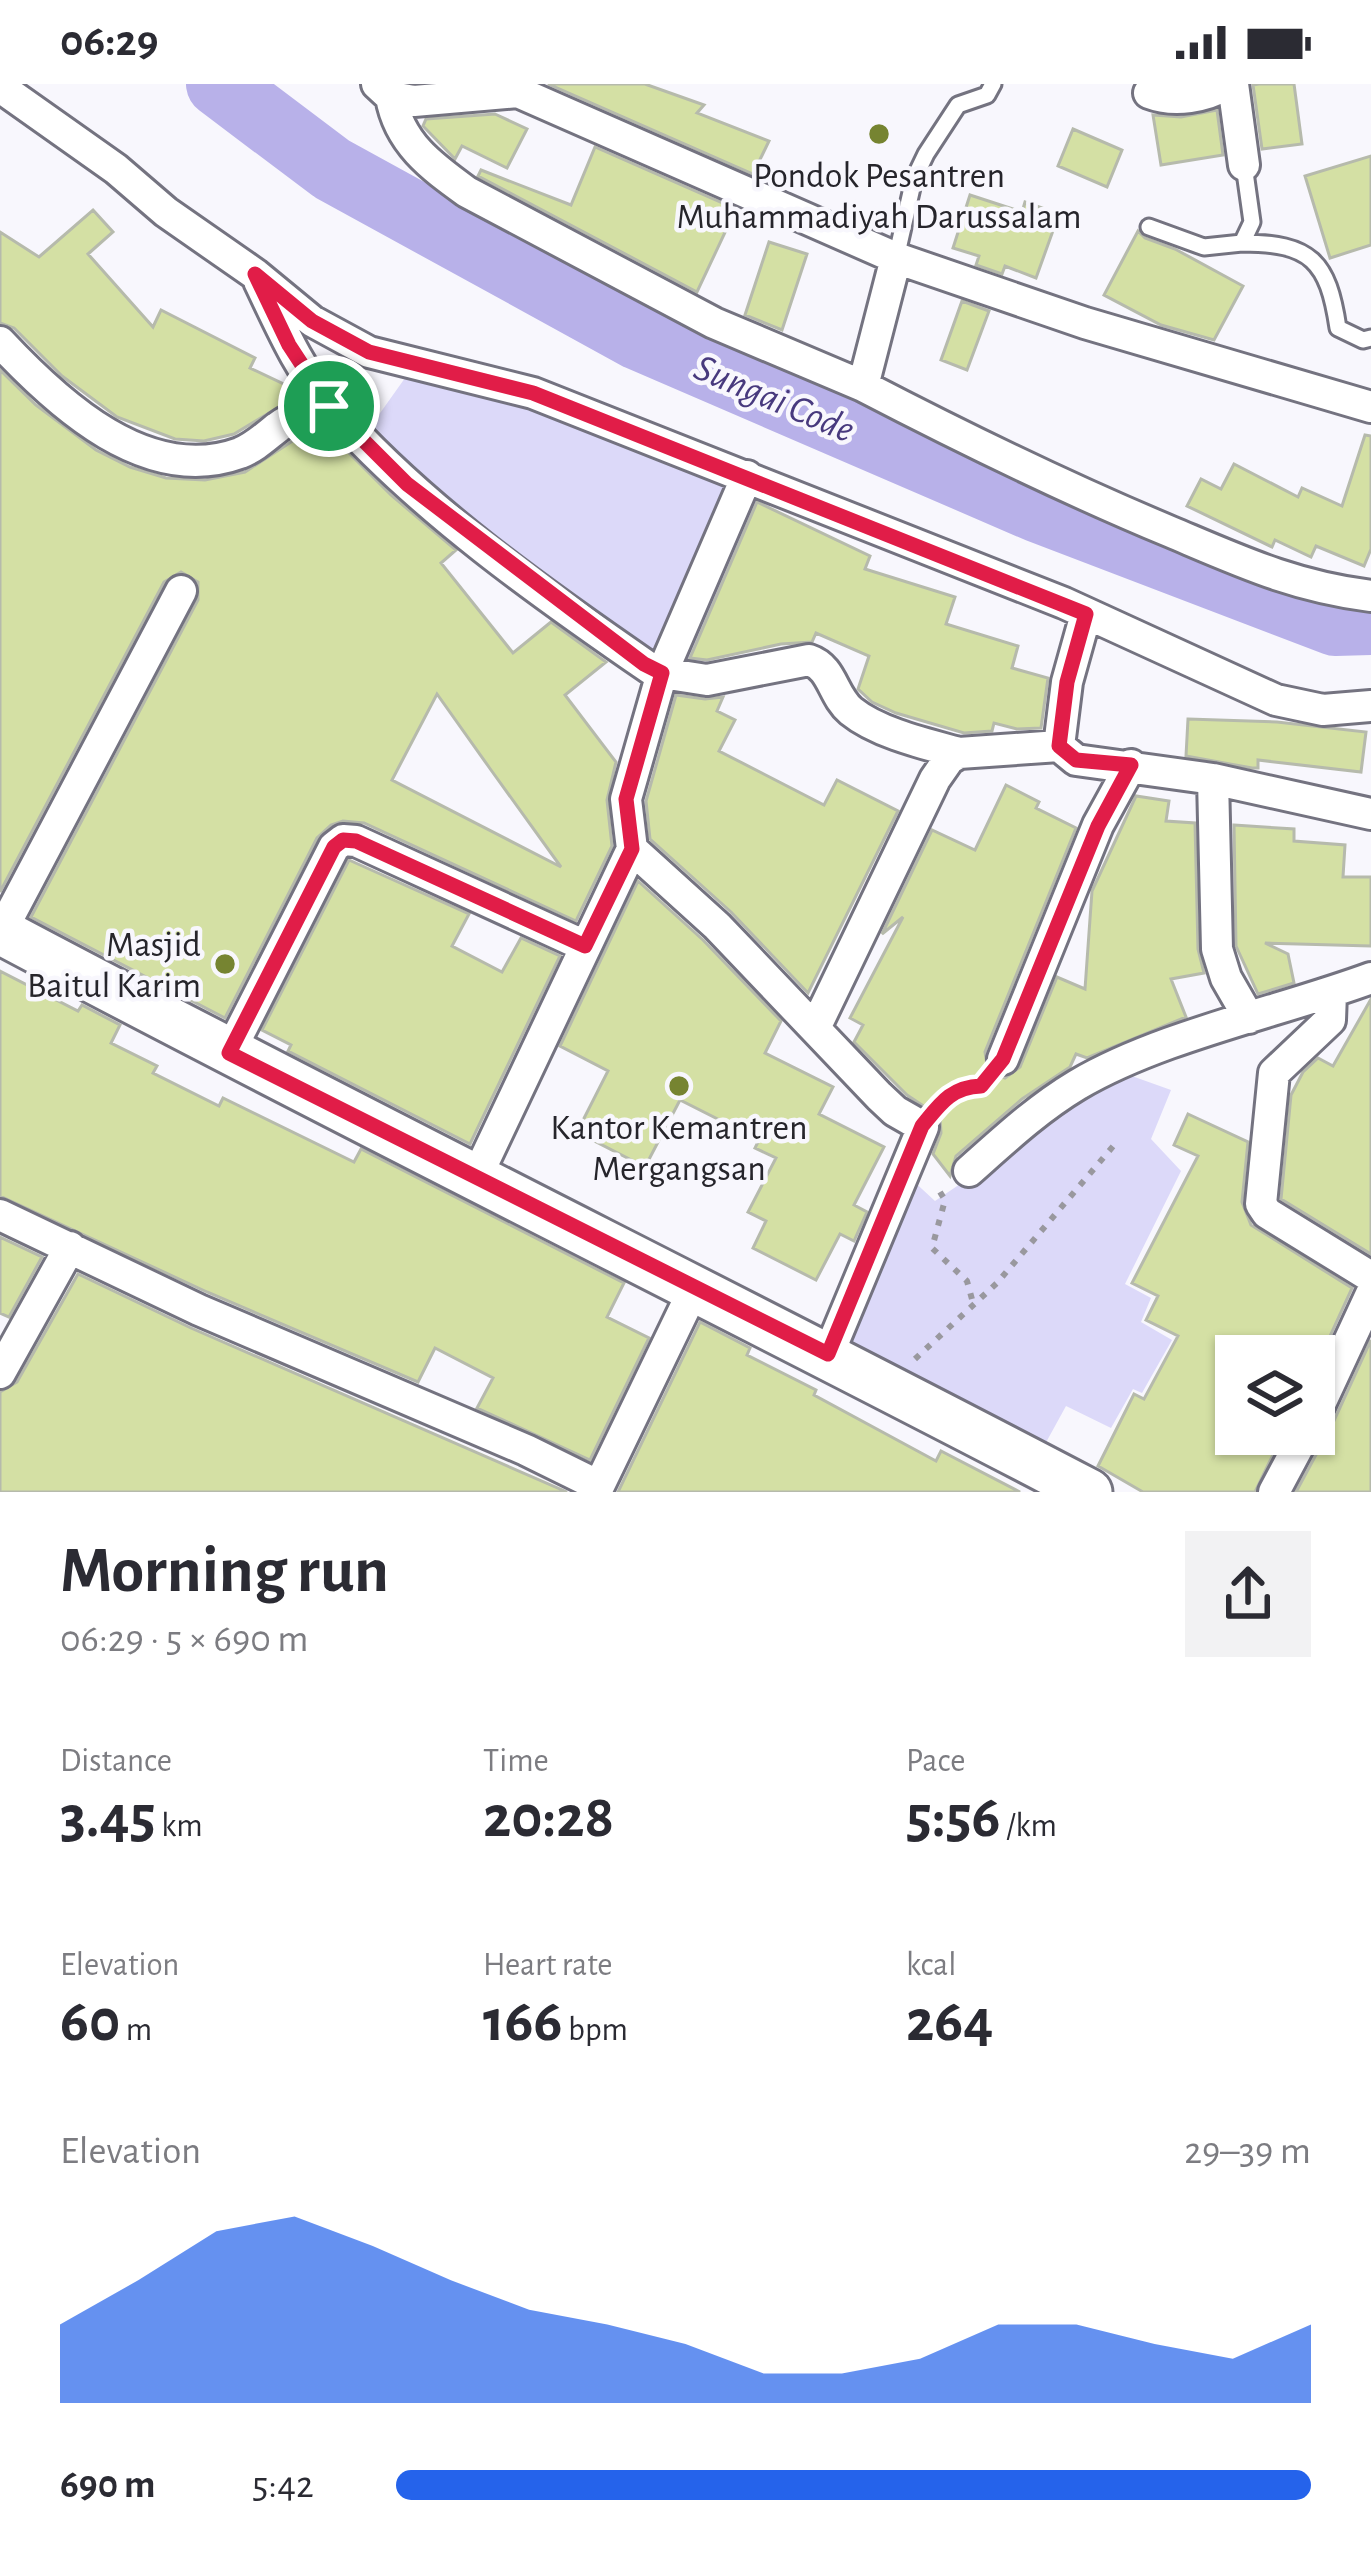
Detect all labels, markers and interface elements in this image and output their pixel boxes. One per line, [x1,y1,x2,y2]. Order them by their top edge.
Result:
text: 06:29 [60,19,158,64]
marker: Pondok Pesantren Muhammadiyah Darussalam [866,121,892,147]
place label: Pondok Pesantren Muhammadiyah Darussalam [676,158,1082,235]
water label: Sungai Code [688,348,860,450]
pin [278,355,380,457]
icon: arrive [296,373,362,439]
place label: Masjid Baitul Karim [27,927,201,1004]
marker: Masjid Baitul Karim [212,951,238,977]
marker: Kantor Kemantren Mergangsan [666,1073,692,1099]
place label: Kantor Kemantren Mergangsan [550,1110,808,1187]
map controls [1215,1335,1335,1455]
button: layers [1215,1335,1335,1455]
button: share [1185,1531,1311,1657]
text: Morning run [60,1538,389,1604]
text: 06:29 · 5 × 690 m [60,1620,309,1659]
text: Distance [60,1745,172,1778]
text: Time [483,1745,549,1778]
text: Pace [906,1745,965,1778]
text: 3.45 [60,1788,156,1848]
text: 20:28 [483,1788,614,1848]
text: 5:56 [906,1788,1001,1848]
text: km [156,1810,203,1843]
text: /km [1001,1810,1057,1843]
text: Elevation [60,1949,179,1982]
text: Heart rate [483,1949,613,1982]
text: kcal [906,1949,956,1982]
text: 60 [60,1992,120,2052]
text: 166 [483,1992,563,2052]
text: 264 [906,1992,993,2052]
text: m [120,2014,152,2047]
text: bpm [563,2014,628,2047]
text: Elevation [60,2132,201,2171]
text: 29–39 m [1184,2132,1311,2171]
text: 690 m [60,2466,155,2505]
text: 5:42 [252,2466,314,2505]

